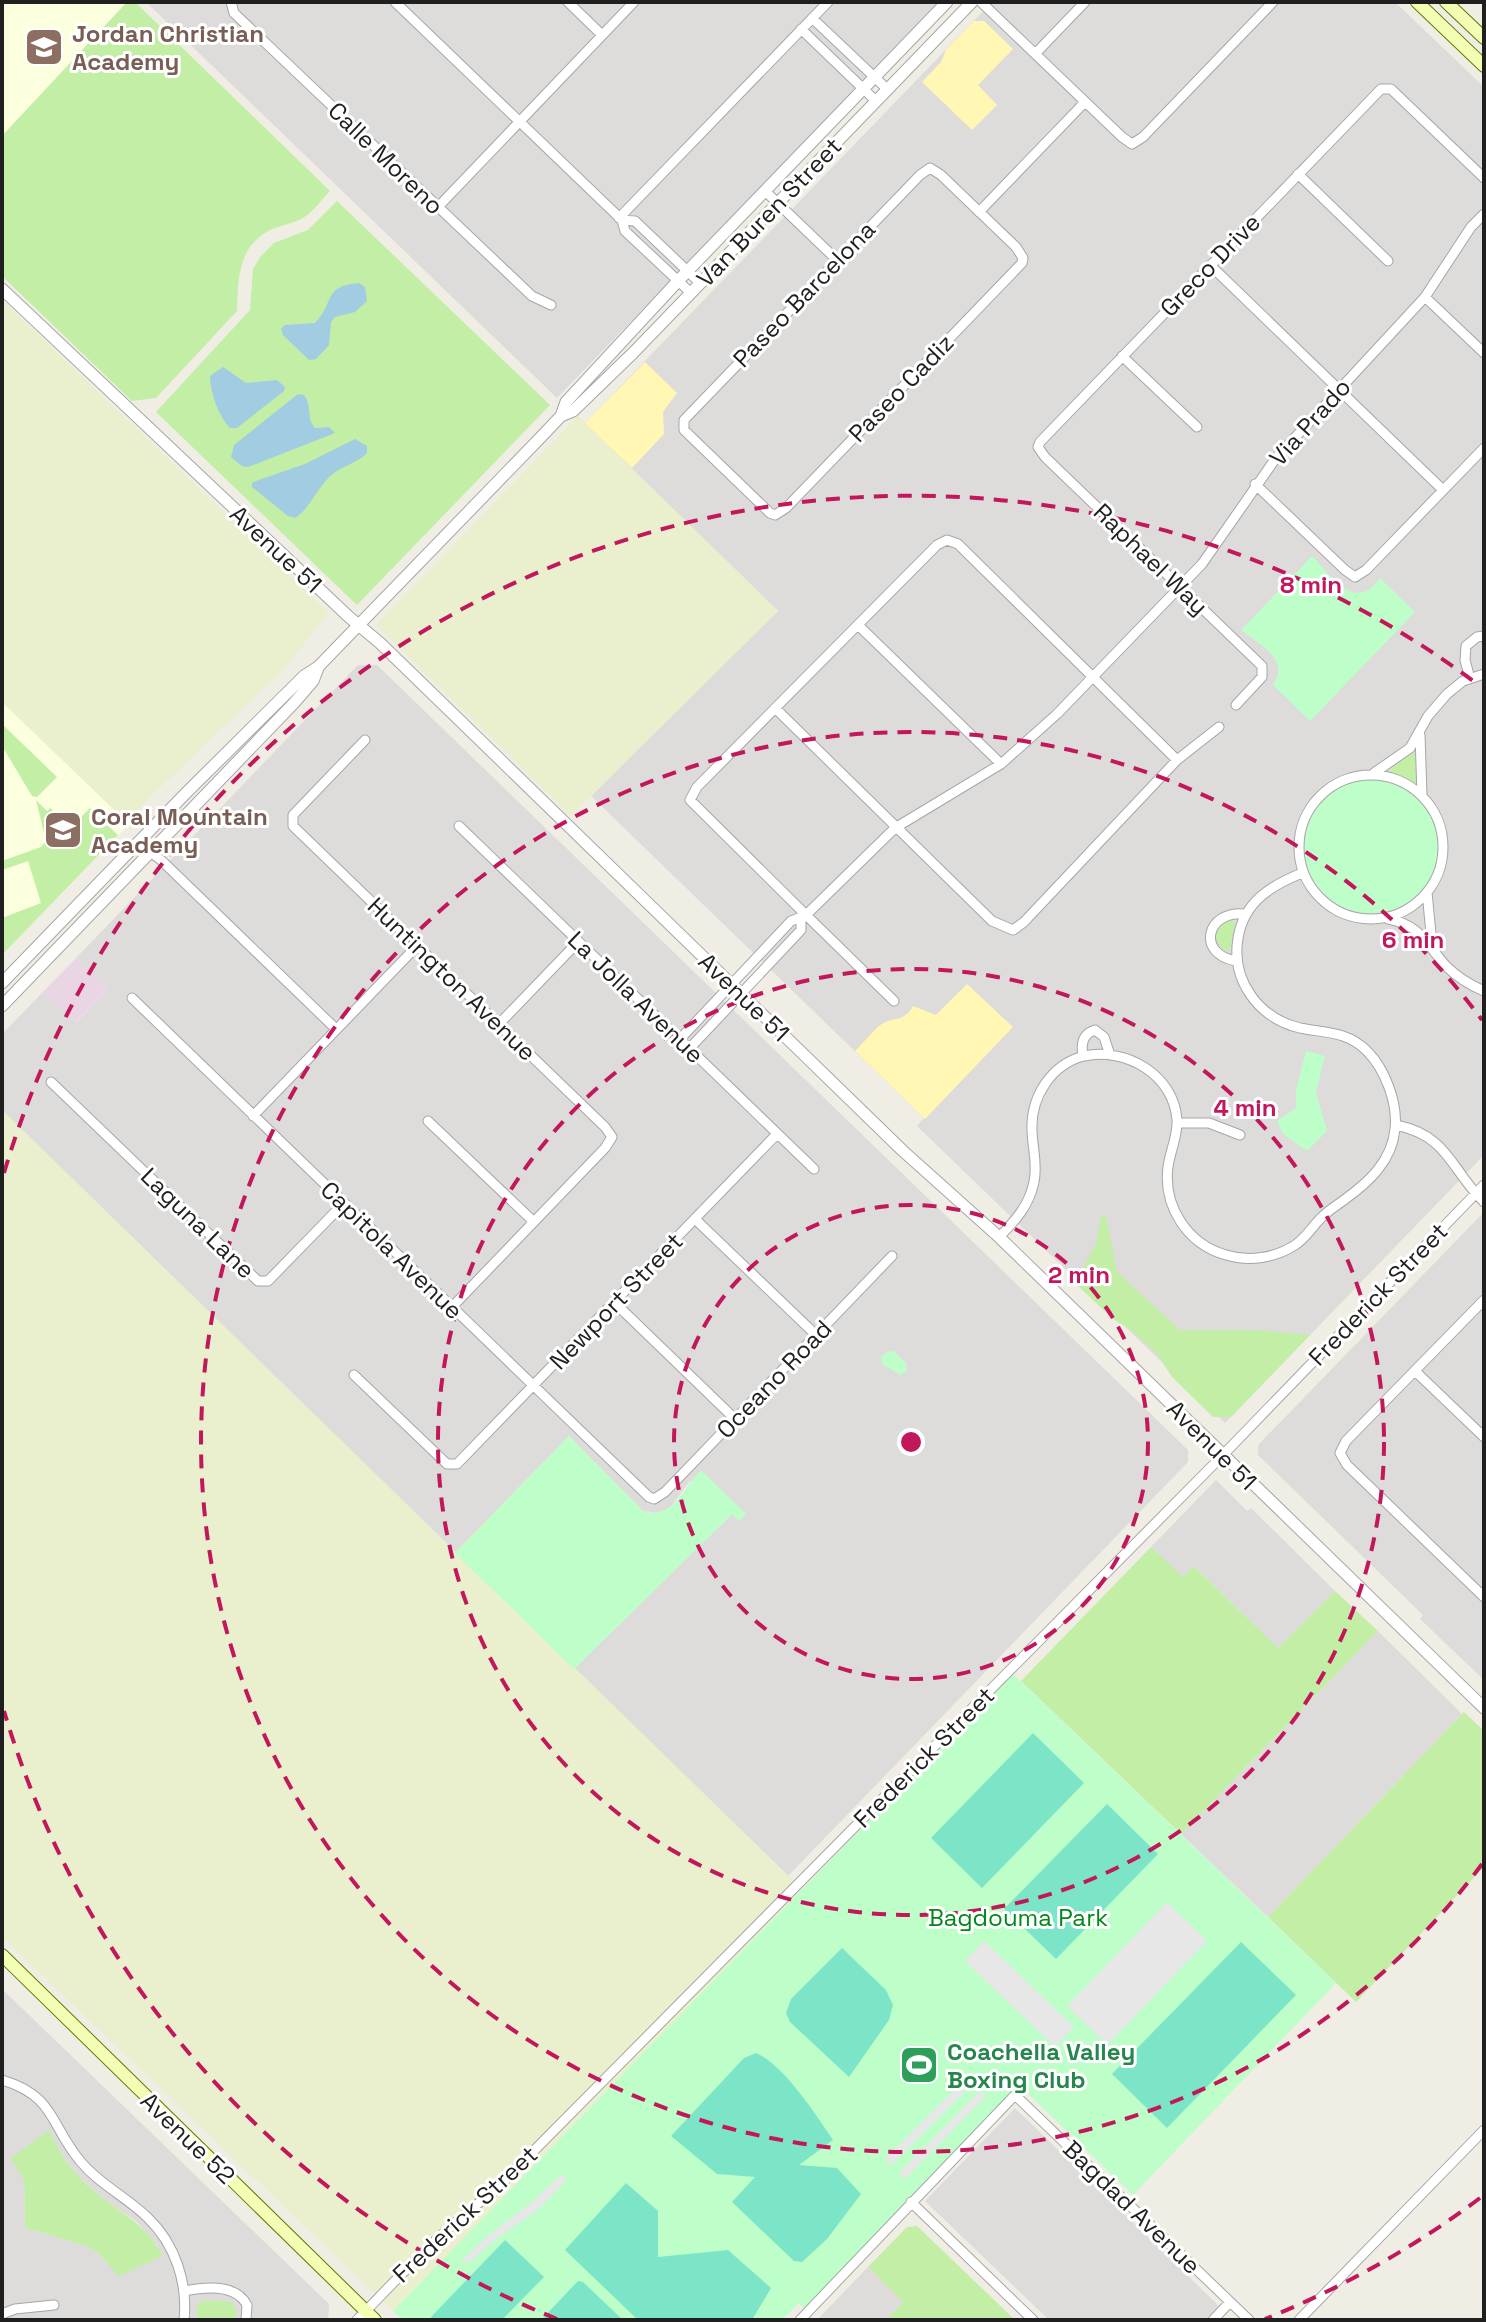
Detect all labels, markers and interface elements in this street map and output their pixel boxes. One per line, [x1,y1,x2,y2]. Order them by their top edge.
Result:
place label: Jordan Christian Academy [72,18,264,77]
school or university icon: Jordan Christian Academy [23,26,65,68]
street label: Calle Moreno [322,95,450,221]
street label: Van Buren Street [690,131,848,293]
street label: Greco Drive [1153,207,1267,323]
street label: Paseo Barcelona [726,214,882,374]
street label: Paseo Cadiz [842,327,960,449]
street label: Via Prado [1263,372,1357,472]
street label: Raphael Way [1087,497,1215,621]
street label: Avenue 51 [223,498,329,600]
text: 8 min [1280,569,1342,600]
place label: Coral Mountain Academy [91,801,268,860]
school or university icon: Coral Mountain Academy [42,809,84,851]
street label: Huntington Avenue [361,891,543,1067]
street label: La Jolla Avenue [561,924,711,1070]
text: 6 min [1382,924,1444,955]
street label: Avenue 51 [692,946,796,1048]
text: 4 min [1213,1092,1277,1123]
street label: Laguna Lane [134,1161,262,1285]
street label: Capitola Avenue [314,1174,470,1326]
street label: Frederick Street [1302,1216,1454,1372]
street label: Newport Street [543,1226,689,1376]
text: 2 min [1048,1259,1110,1290]
street label: Oceano Road [710,1313,838,1445]
street label: Avenue 51 [1160,1393,1264,1497]
centre of rings [897,1428,925,1456]
street label: Frederick Street [847,1680,1001,1834]
park label: Bagdouma Park [928,1902,1108,1933]
place label: Coachella Valley Boxing Club [947,2036,1135,2095]
sports icon: Coachella Valley Boxing Club [898,2044,940,2086]
street label: Avenue 52 [134,2085,242,2191]
street label: Bagdad Avenue [1057,2133,1207,2281]
street label: Frederick Street [386,2139,544,2289]

